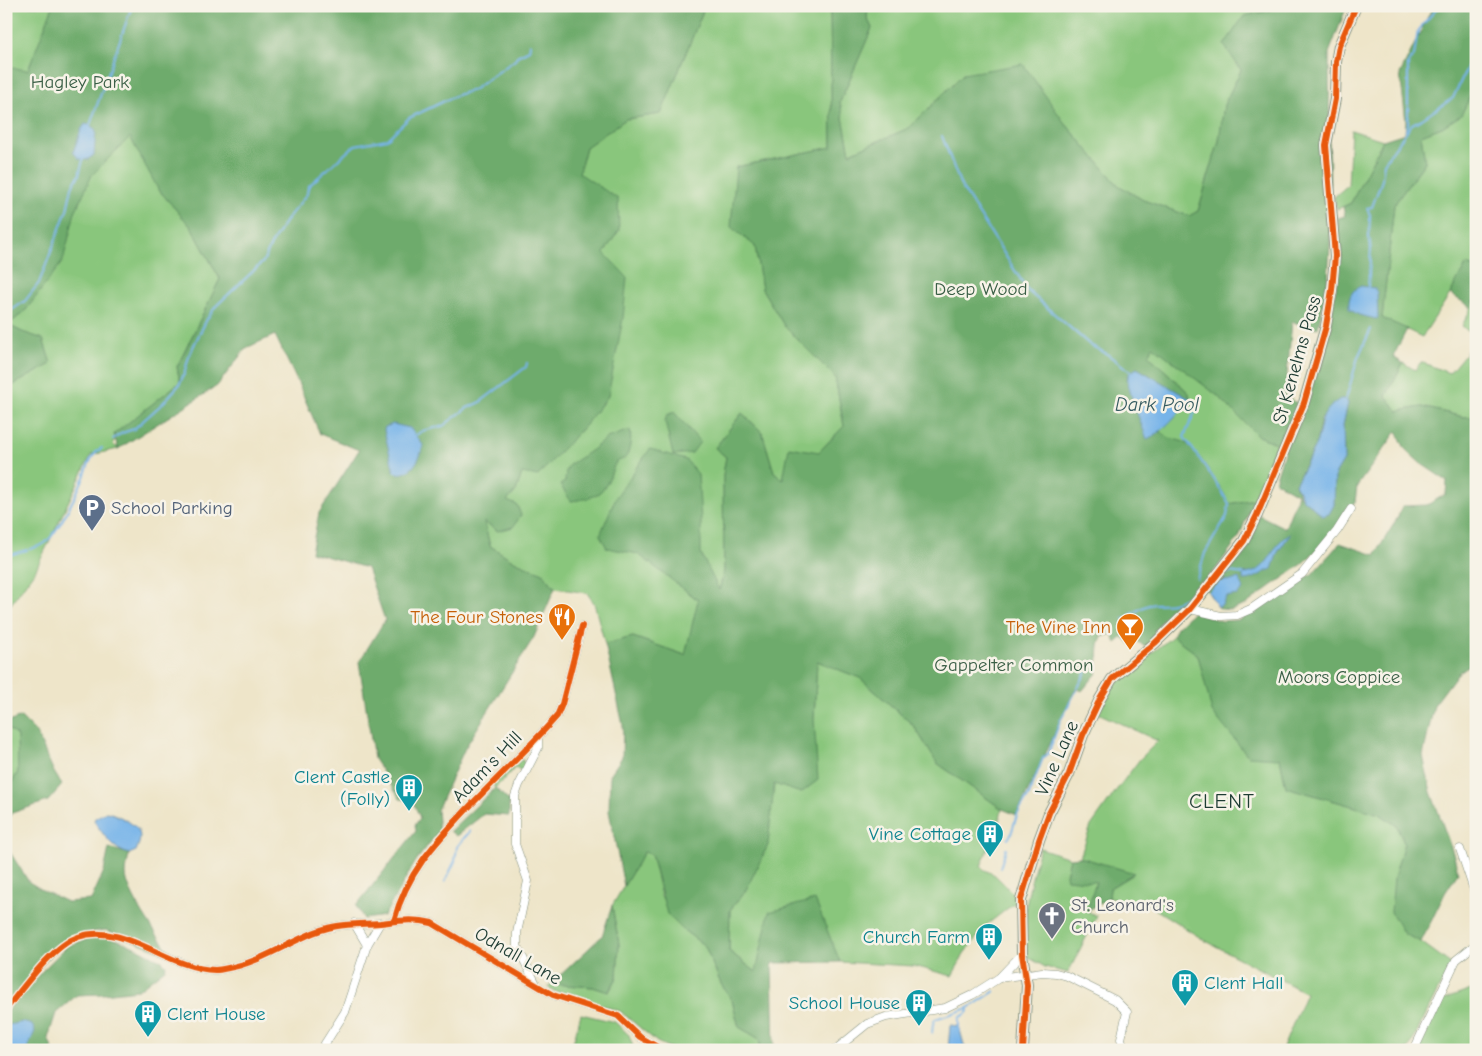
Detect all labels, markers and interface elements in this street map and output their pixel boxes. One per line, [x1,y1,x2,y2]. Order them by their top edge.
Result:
park label: Hagley Park [31,71,130,93]
park label: Deep Wood [934,278,1028,300]
street label: St Kenelms Pass [1268,293,1326,426]
water label: Dark Pool [1115,393,1200,416]
parking icon: School Parking [77,493,107,532]
place label: School Parking [111,497,233,519]
restaurant icon: The Four Stones [547,602,577,641]
place label: The Four Stones [410,606,543,628]
bar icon: The Vine Inn [1115,612,1145,651]
place label: The Vine Inn [1006,616,1111,638]
park label: Gappelter Common [934,654,1094,676]
park label: Moors Coppice [1278,666,1400,688]
street label: Vine Lane [1031,717,1083,799]
street label: Adam's Hill [447,727,527,807]
place label: Clent Castle (Folly) [294,766,390,810]
building icon: Clent Castle (Folly) [394,773,424,812]
district label: CLENT [1189,789,1255,813]
building icon: Vine Cottage [975,819,1005,858]
place label: Vine Cottage [869,823,971,845]
place label: St. Leonard's Church [1071,894,1174,938]
church icon: St. Leonard's Church [1037,901,1067,940]
street label: Odnall Lane [471,922,565,990]
building icon: Church Farm [974,922,1004,961]
place label: Church Farm [863,926,970,948]
building icon: Clent Hall [1170,968,1200,1007]
place label: Clent Hall [1204,972,1284,994]
building icon: School House [904,988,934,1027]
place label: School House [789,992,900,1014]
building icon: Clent House [133,999,163,1038]
place label: Clent House [167,1003,266,1025]

